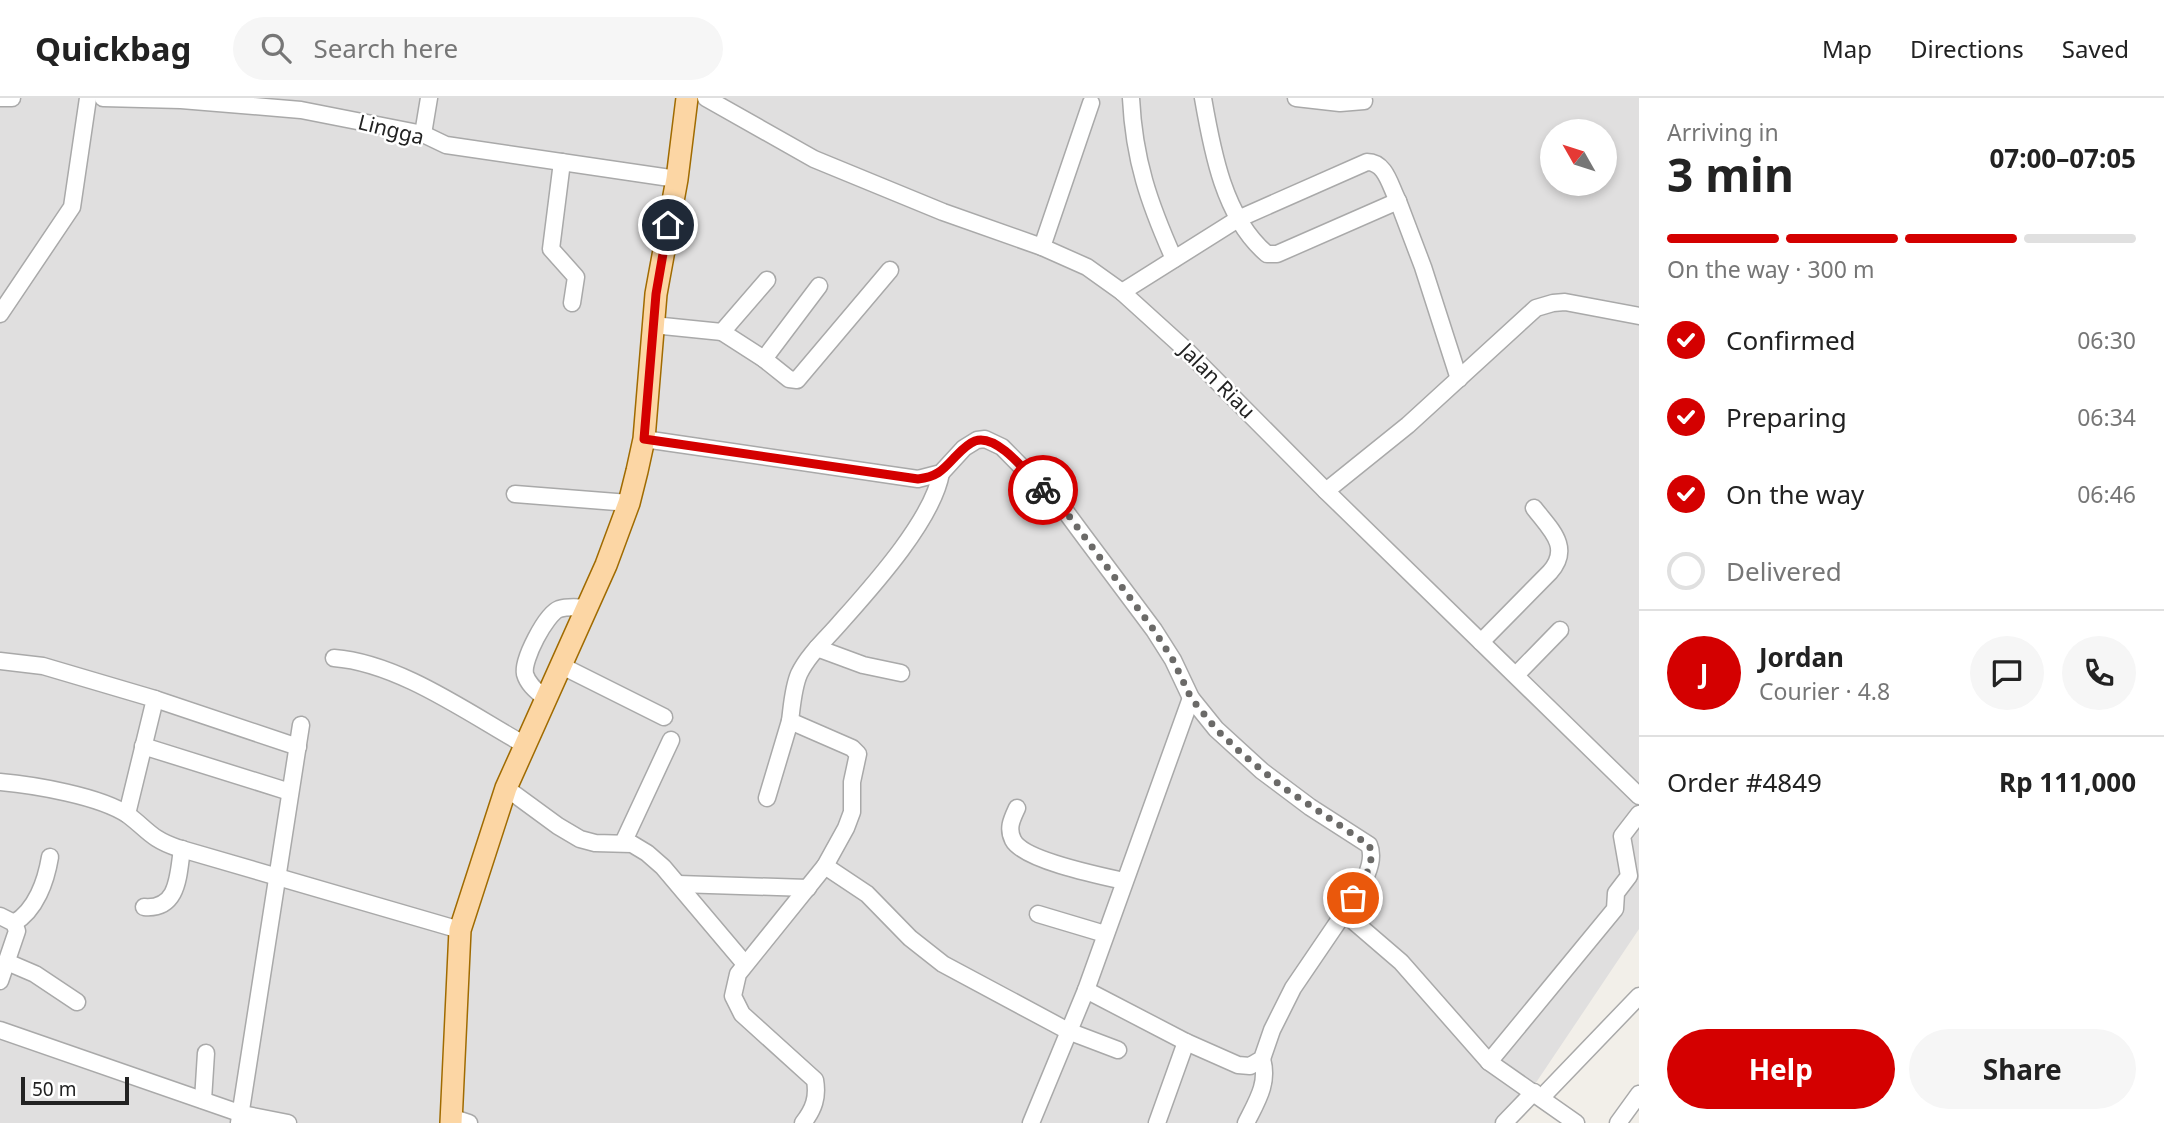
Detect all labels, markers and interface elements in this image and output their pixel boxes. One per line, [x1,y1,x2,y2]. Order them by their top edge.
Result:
search box [233,17,723,80]
text: Quickbag [35,26,191,71]
icon: search [257,29,295,67]
text: Search here [313,30,458,66]
text: Map [1822,32,1872,65]
text: Directions [1910,32,2024,65]
text: Saved [2062,32,2129,65]
street label: Lingga [355,107,427,151]
text: Arriving in [1667,116,1779,148]
north arrow [1540,119,1617,196]
map controls [1540,119,1617,196]
text: 07:00–07:05 [1989,140,2136,176]
text: 3 min [1667,143,1794,205]
pin [638,195,698,255]
icon: home [649,206,687,244]
text: On the way · 300 m [1667,253,1874,285]
icon: check [1667,321,1705,359]
text: Confirmed [1726,322,1856,358]
text: 06:30 [2077,324,2136,356]
street label: Jalan Riau [1172,335,1262,424]
icon: check [1667,398,1705,436]
text: Preparing [1726,399,1847,435]
text: 06:34 [2077,401,2136,433]
courier [1008,455,1078,525]
icon: bike [1024,471,1062,509]
icon: check [1667,475,1705,513]
text: On the way [1726,476,1864,512]
text: 06:46 [2077,478,2136,510]
text: Delivered [1726,553,1842,589]
button: chat [1970,636,2044,710]
button: phone [2062,636,2136,710]
text: Jordan [1759,639,1844,675]
text: J [1700,655,1708,691]
text: Courier · 4.8 [1759,675,1890,707]
text: Order #4849 [1667,764,1822,800]
text: Rp 111,000 [1999,764,2136,800]
pin [1323,868,1383,928]
icon: bag [1334,879,1372,917]
button: Help [1667,1029,1895,1109]
button: Share [1909,1029,2136,1109]
scale bar [21,1074,130,1106]
text: 50 m [32,1076,76,1102]

